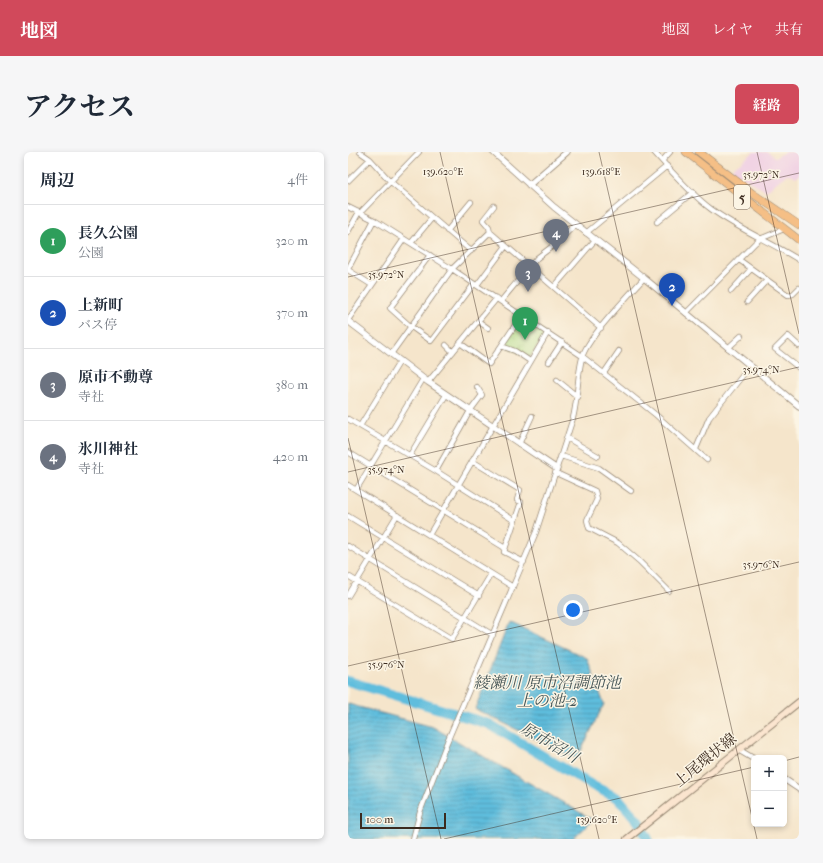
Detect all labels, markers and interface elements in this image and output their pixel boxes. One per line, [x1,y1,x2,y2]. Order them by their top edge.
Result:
text: 地図 [20,20,58,42]
text: 地図 [662,21,690,38]
text: レイヤ [712,21,753,38]
text: 共有 [775,21,803,38]
button: 経路 [735,84,799,124]
text: アクセス [24,90,135,123]
text: 139.620°E [423,166,463,178]
text: 139.618°E [582,166,620,178]
text: 35.972°N [743,169,780,181]
text: 周辺 [40,170,74,190]
text: 4件 [287,172,308,187]
road number: 5 [734,185,750,209]
pin: 4 [543,219,569,252]
text: 長久公園 [78,224,138,242]
text: 1 [51,233,55,248]
text: 320 m [275,233,308,248]
text: 公園 [78,245,104,260]
pin: 3 [515,259,541,292]
text: 35.972°N [368,269,405,281]
pin: 2 [659,273,685,306]
text: 上新町 [78,296,123,314]
text: 2 [50,305,56,320]
text: 370 m [276,305,308,320]
pin: 1 [512,307,538,340]
text: バス停 [78,317,117,332]
text: 35.974°N [742,364,780,376]
text: 原市不動尊 [78,368,153,386]
text: 3 [50,377,56,392]
text: 380 m [275,377,308,392]
text: 寺社 [78,389,104,404]
text: 氷川神社 [78,440,138,458]
text: 4 [49,449,57,464]
text: 420 m [273,449,308,464]
text: 寺社 [78,461,104,476]
text: 35.974°N [367,464,405,476]
text: 35.976°N [743,559,780,571]
your location [563,600,583,620]
text: 35.976°N [368,659,405,671]
water label: 綾瀬川 原市沼調節池 上の池-2 [473,673,623,710]
water label: 原市沼川 [517,718,584,768]
street label: 上尾環状線 [670,729,740,791]
map controls [751,755,787,827]
button: + [751,755,787,791]
button: − [751,791,787,827]
scale bar [360,811,446,830]
text: 100 m [366,813,394,826]
text: 139.620°E [577,814,617,826]

